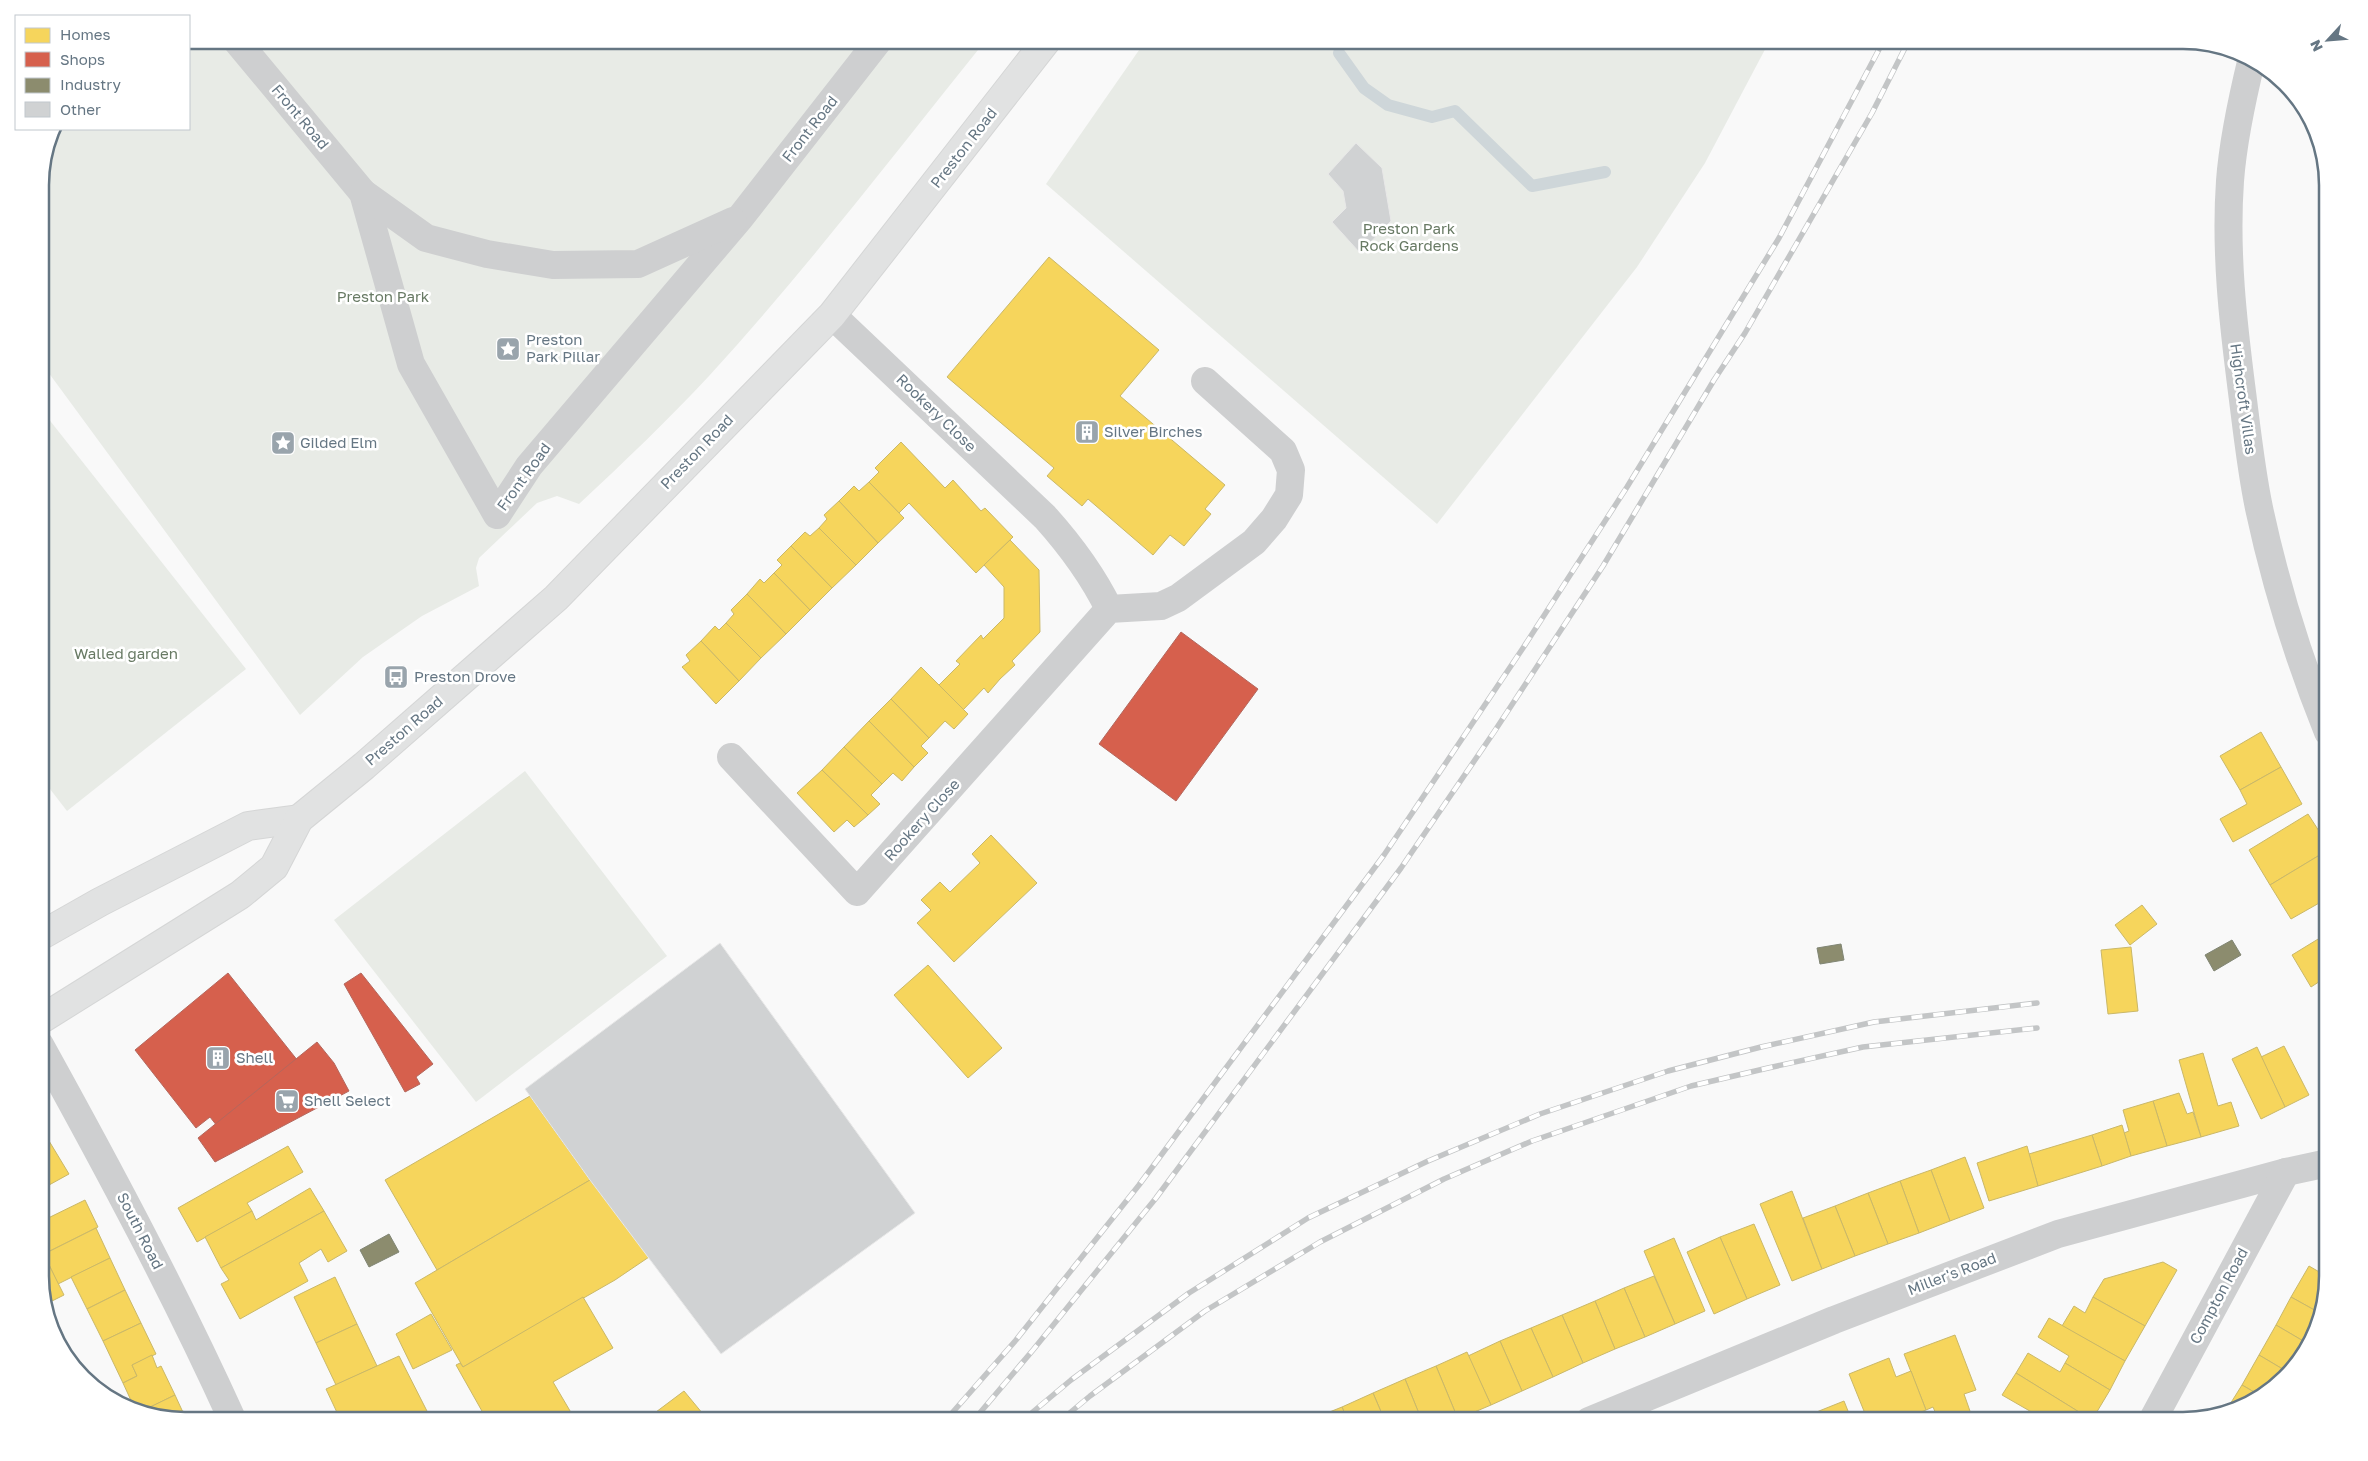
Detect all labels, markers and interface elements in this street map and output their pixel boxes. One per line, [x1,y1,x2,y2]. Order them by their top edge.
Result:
legend [15,15,190,130]
north arrow [2303,15,2353,65]
text: Homes [60,25,110,43]
text: N [2306,37,2326,54]
text: Shops [60,50,105,68]
text: Industry [60,75,121,93]
street label: Front Road [268,80,333,152]
street label: Front Road [778,92,841,165]
text: Other [60,100,101,118]
street label: Preston Road [926,104,1000,191]
park label: Preston Park Rock Gardens [1359,219,1459,254]
park label: Preston Park [337,287,430,305]
place label: Preston Park Pillar [526,330,600,365]
place icon: Preston Park Pillar [495,336,521,362]
street label: Highcroft Villas [2227,342,2261,456]
street label: Rookery Close [893,370,981,455]
street label: Preston Road [656,410,736,492]
building icon: Silver Birches [1074,419,1100,445]
place label: Silver Birches [1104,422,1202,440]
place icon: Gilded Elm [270,430,296,456]
place label: Gilded Elm [300,433,377,451]
street label: Front Road [493,439,554,514]
park label: Walled garden [74,644,178,662]
bus stop icon: Preston Drove [383,664,409,690]
place label: Preston Drove [414,667,516,685]
street label: Preston Road [361,692,446,769]
street label: Rookery Close [880,774,963,864]
building icon: Shell [205,1045,231,1071]
place label: Shell [236,1048,273,1066]
supermarket icon: Shell Select [274,1088,300,1114]
place label: Shell Select [304,1091,391,1109]
street label: South Road [114,1189,168,1272]
street label: Compton Road [2185,1244,2251,1347]
street label: Miller's Road [1905,1248,1998,1298]

